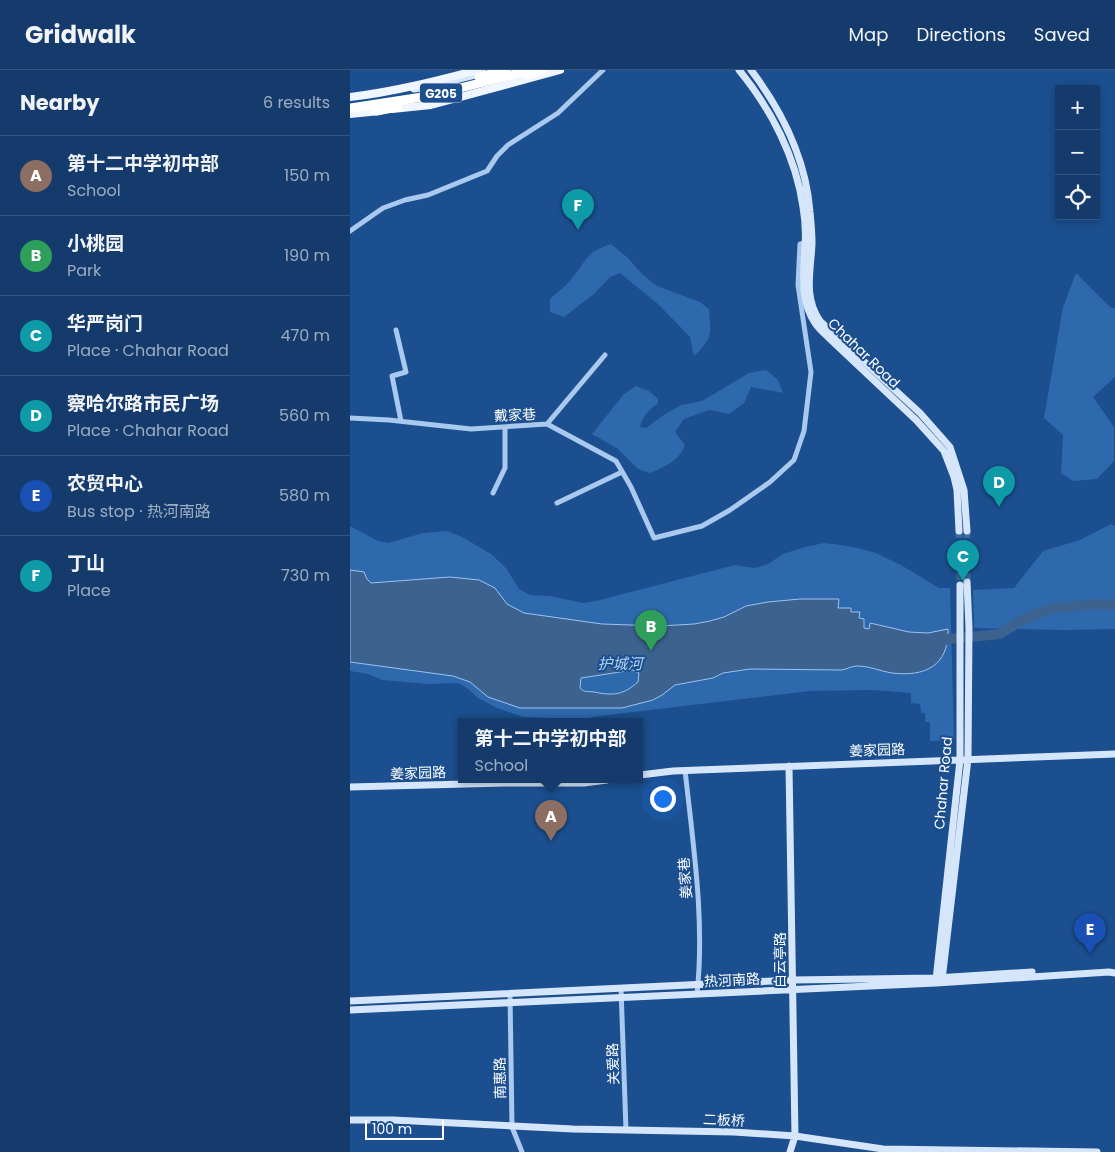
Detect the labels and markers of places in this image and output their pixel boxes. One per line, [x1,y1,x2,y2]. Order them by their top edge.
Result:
pin: F [562,189,594,230]
pin: D [983,466,1015,507]
pin: C [947,540,979,581]
pin: B [635,610,667,651]
pin: A [535,800,567,841]
pin: E [1074,913,1106,954]

